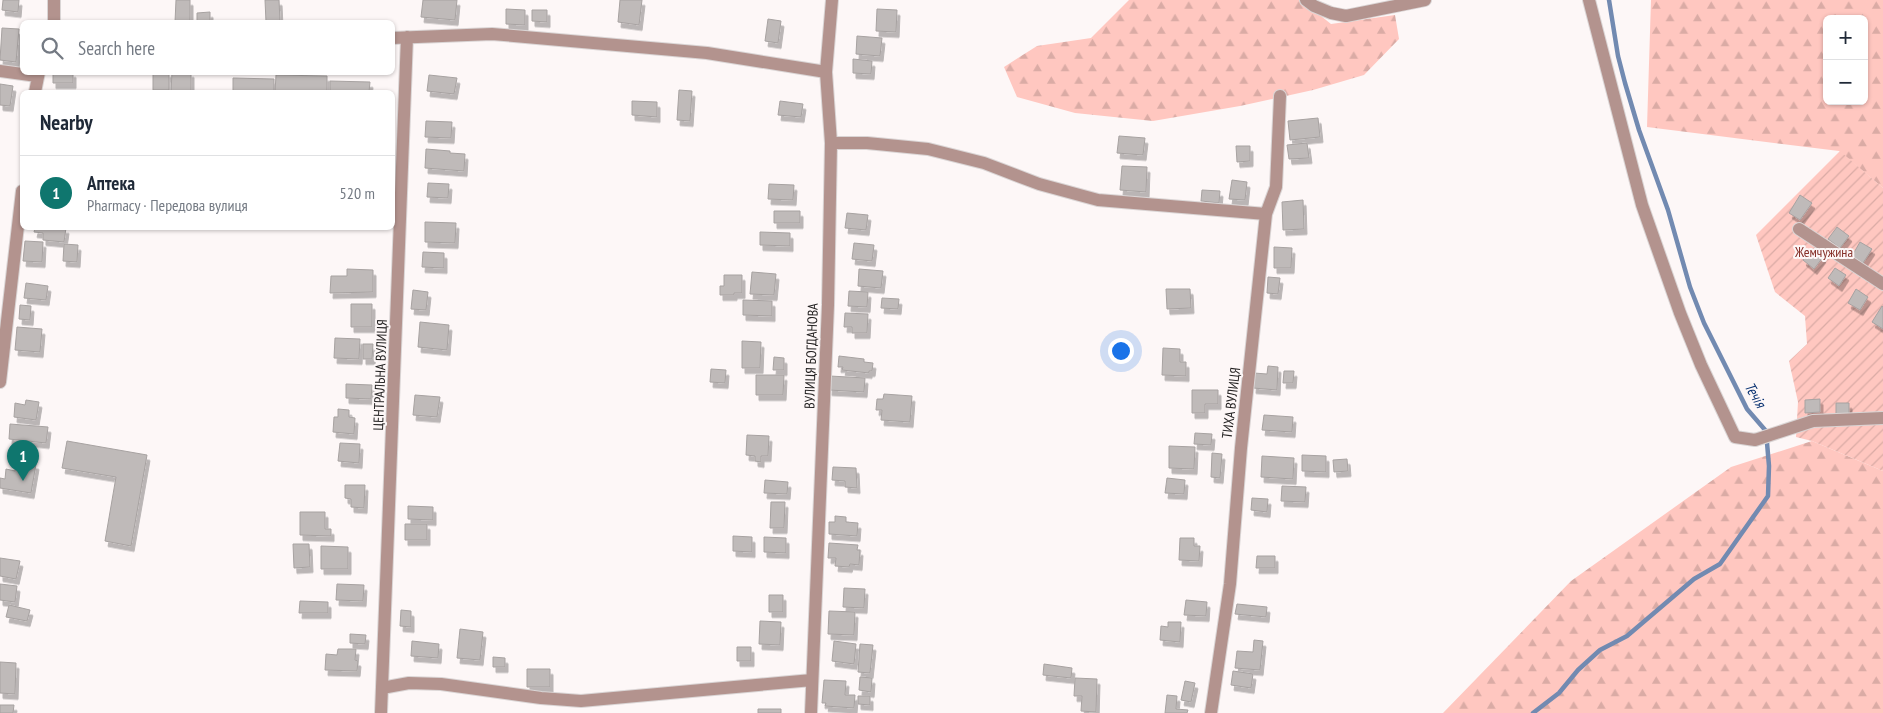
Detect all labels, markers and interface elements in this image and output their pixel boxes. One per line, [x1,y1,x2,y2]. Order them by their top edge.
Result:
map controls [1823,15,1868,105]
button: + [1823,15,1868,60]
search box [20,20,395,75]
icon: search [38,34,66,62]
text: Search here [78,36,155,60]
button: − [1823,60,1868,105]
text: Nearby [40,109,93,136]
text: Аптека [87,171,135,195]
text: 1 [52,183,60,203]
text: 520 m [340,183,375,203]
text: Pharmacy · Передова вулиця [87,195,248,215]
park label: Жемчужина [1794,243,1853,261]
street label: ВУЛИЦЯ БОГДАНОВА [800,302,822,409]
street label: ЦЕНТРАЛЬНА ВУЛИЦЯ [369,319,391,431]
your location [1108,338,1134,364]
street label: ТИХА ВУЛИЦЯ [1218,366,1244,440]
water label: Течія [1740,379,1771,412]
pin: 1 [7,440,39,481]

